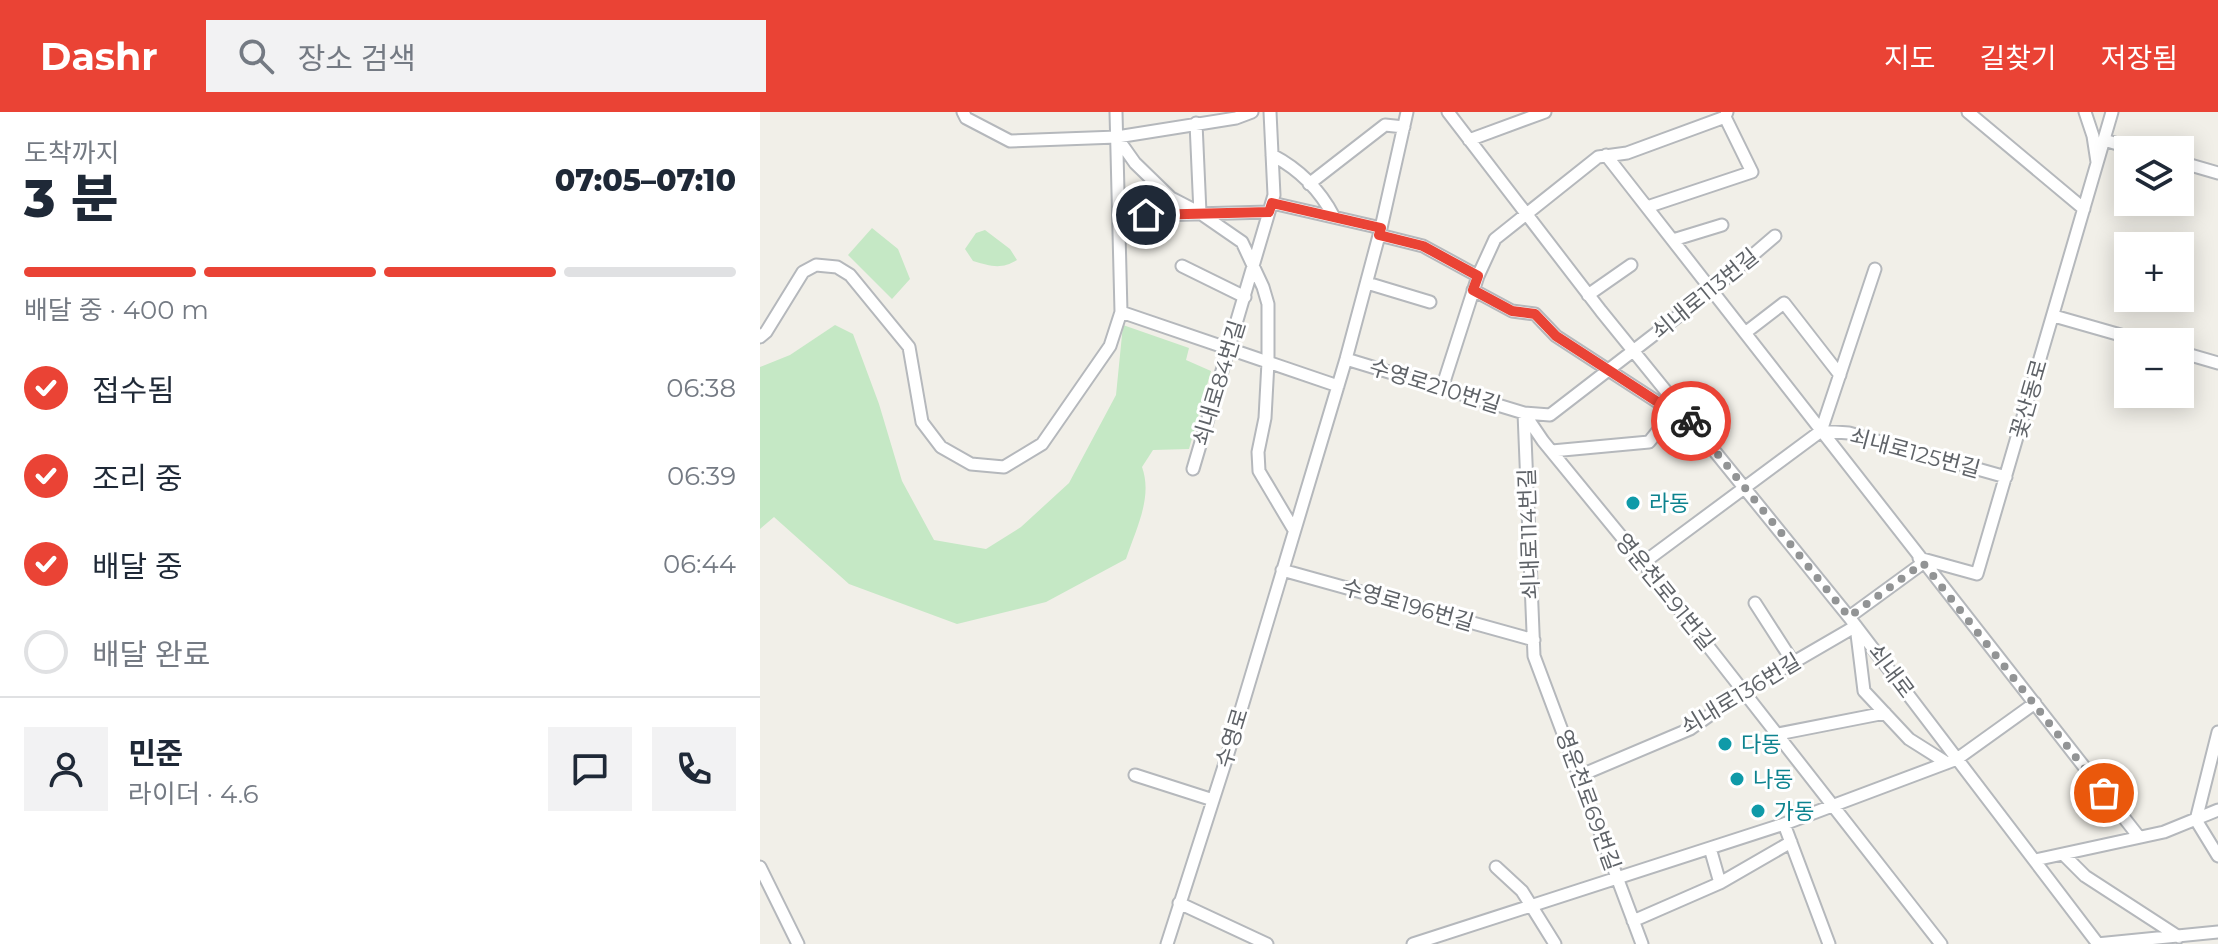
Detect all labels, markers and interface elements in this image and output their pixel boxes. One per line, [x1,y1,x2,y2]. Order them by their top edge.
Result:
search box [206,20,766,92]
text: Dashr [40,33,158,80]
icon: search [234,34,278,78]
text: 장소 검색 [298,40,416,77]
text: 지도 [1884,41,1935,75]
text: 길찾기 [1979,41,2057,75]
text: 저장됨 [2101,41,2178,75]
map controls [2114,136,2194,408]
button: layers [2114,136,2194,216]
text: 도착까지 [24,137,120,169]
text: 07:05–07:10 [555,162,736,199]
text: 3 분 [24,167,118,230]
pin [1112,181,1180,249]
icon: home [1124,193,1168,237]
button: + [2114,232,2194,312]
street label: 쇠내로113번길 [1646,243,1764,345]
text: 배달 중 · 400 m [24,294,209,326]
street label: 쇠내로84번길 [1187,317,1251,449]
button: − [2114,328,2194,408]
street label: 수영로210번길 [1366,353,1504,419]
street label: 꽃산동로 [2005,356,2053,442]
icon: check [24,366,68,410]
text: 접수됨 [92,372,175,409]
text: 06:38 [666,372,736,404]
courier [1651,381,1731,461]
icon: bike [1669,399,1713,443]
street label: 쇠내로125번길 [1847,423,1983,483]
icon: check [24,454,68,498]
text: 조리 중 [92,460,183,497]
text: 06:39 [667,460,736,492]
street label: 쇠내로114번길 [1513,468,1545,600]
place label: 라동 [1649,490,1689,517]
marker: 라동 [1624,494,1642,512]
street label: 영운천로91번길 [1610,528,1720,656]
icon: check [24,542,68,586]
text: 배달 중 [92,548,183,585]
text: 06:44 [663,548,736,580]
street label: 수영로196번길 [1339,573,1477,637]
text: 배달 완료 [92,636,210,673]
street label: 쇠내로 [1862,639,1920,703]
street label: 쇠내로136번길 [1676,648,1806,740]
street label: 수영로 [1210,705,1254,771]
street label: 영운천로69번길 [1550,726,1626,874]
button: person [24,727,108,811]
button: chat [548,727,632,811]
button: phone [652,727,736,811]
place label: 다동 [1741,731,1781,758]
text: 민준 [128,735,183,772]
marker: 다동 [1716,735,1734,753]
pin [2070,759,2138,827]
place label: 나동 [1753,766,1793,793]
marker: 나동 [1728,770,1746,788]
icon: bag [2082,771,2126,815]
text: 라이더 · 4.6 [128,778,259,810]
place label: 가동 [1774,798,1814,825]
marker: 가동 [1749,802,1767,820]

